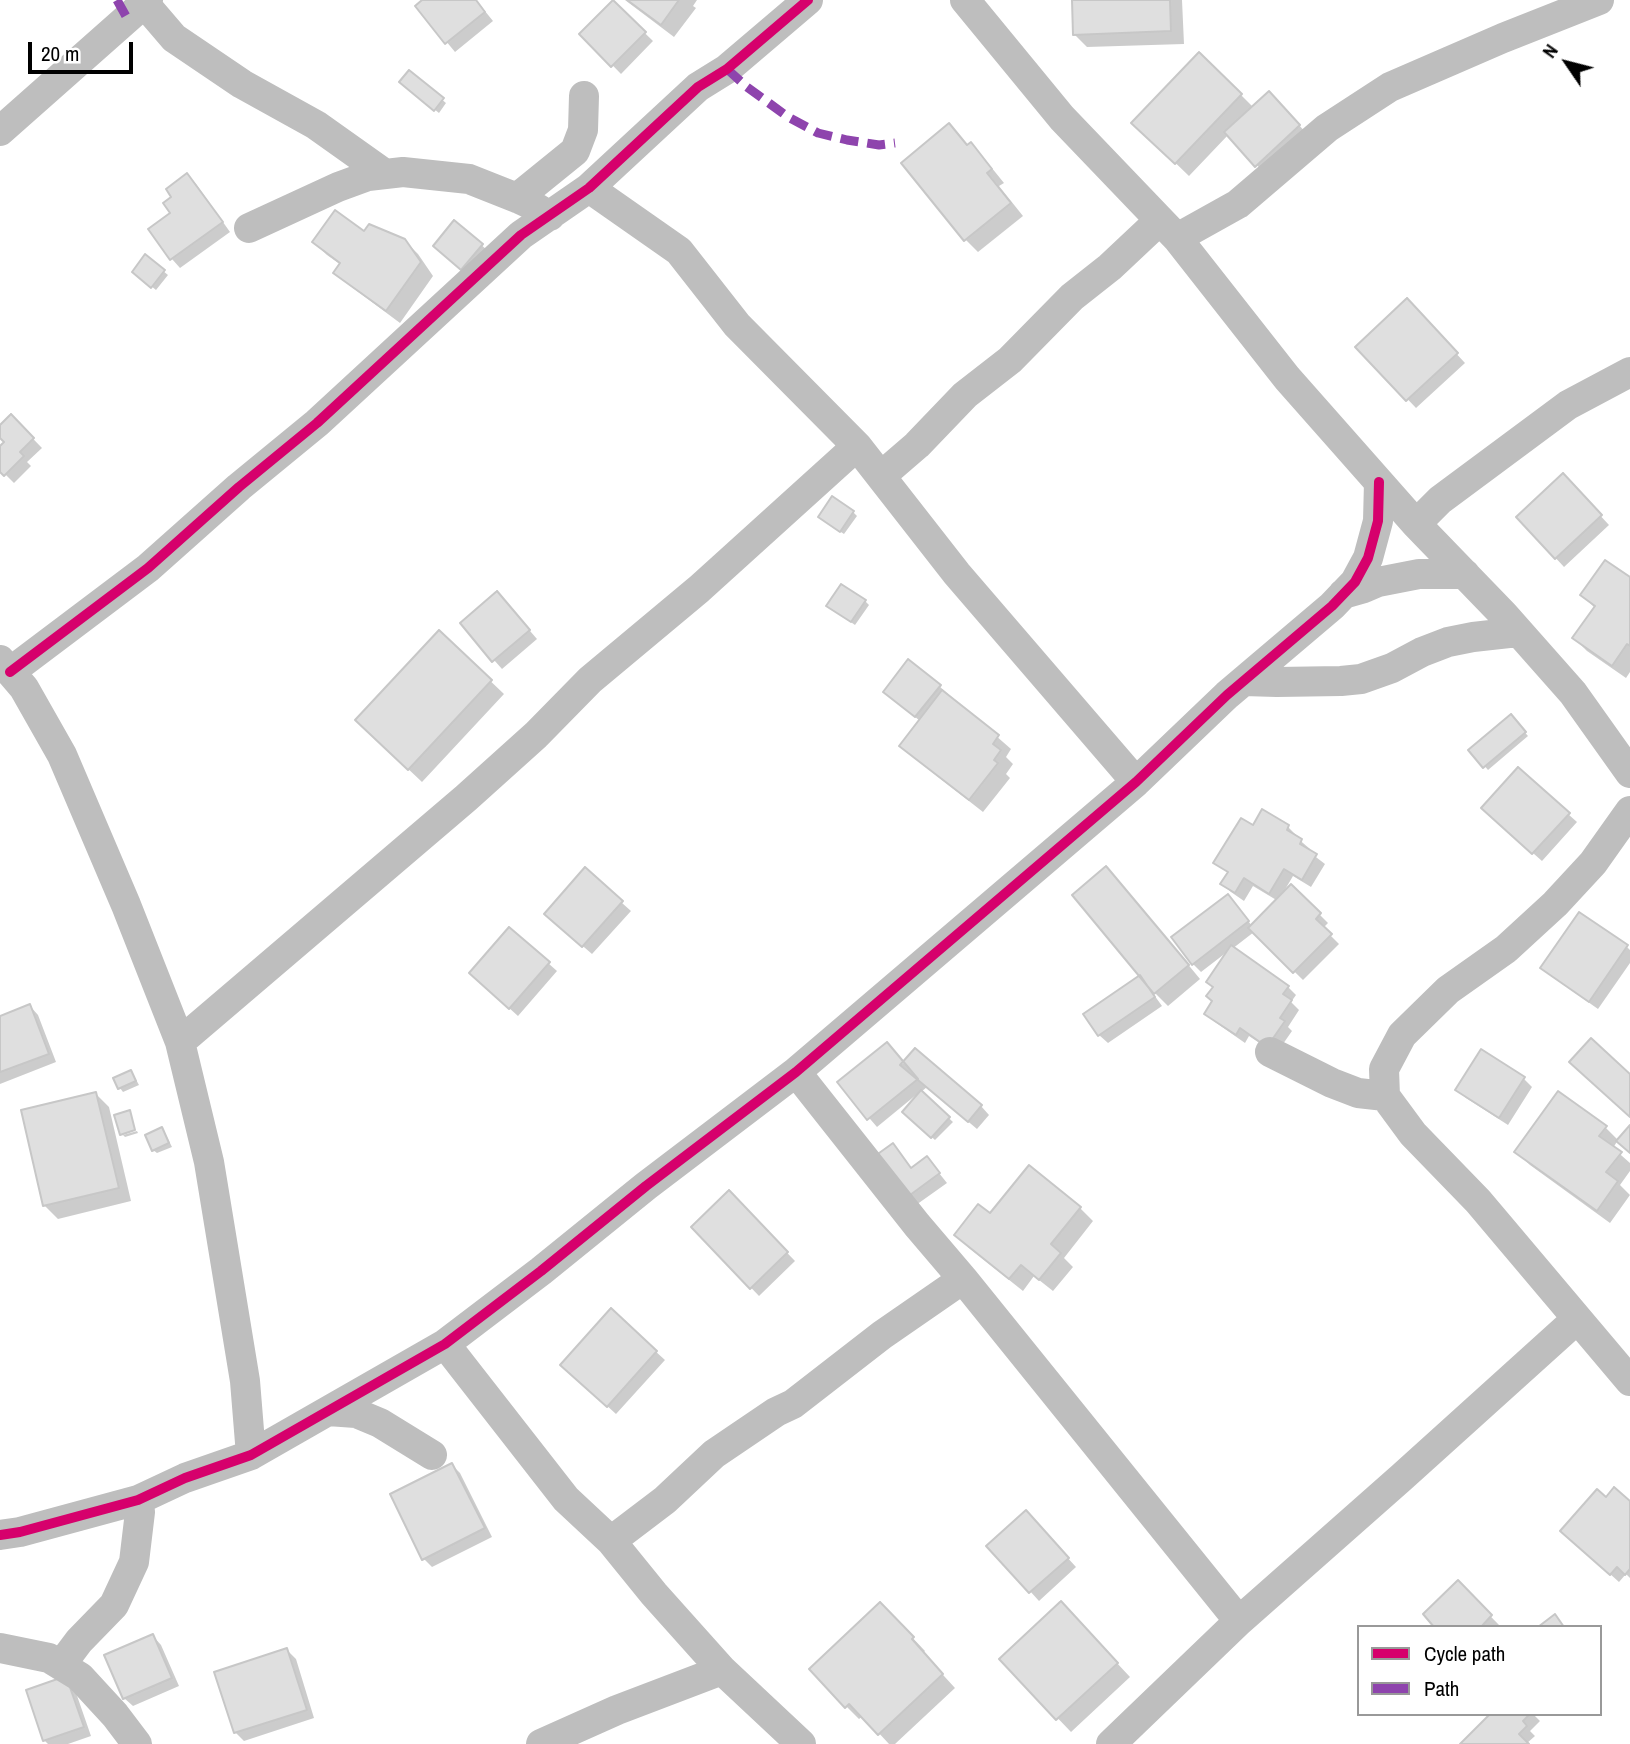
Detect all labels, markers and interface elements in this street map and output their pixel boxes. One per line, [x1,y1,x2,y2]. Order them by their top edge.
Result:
scale bar [32,28,136,72]
north arrow [1532,28,1602,98]
text: 20 m [41,39,79,68]
text: N [1536,39,1564,63]
legend [1357,1625,1602,1716]
text: Cycle path [1424,1639,1505,1668]
text: Path [1424,1674,1459,1703]

